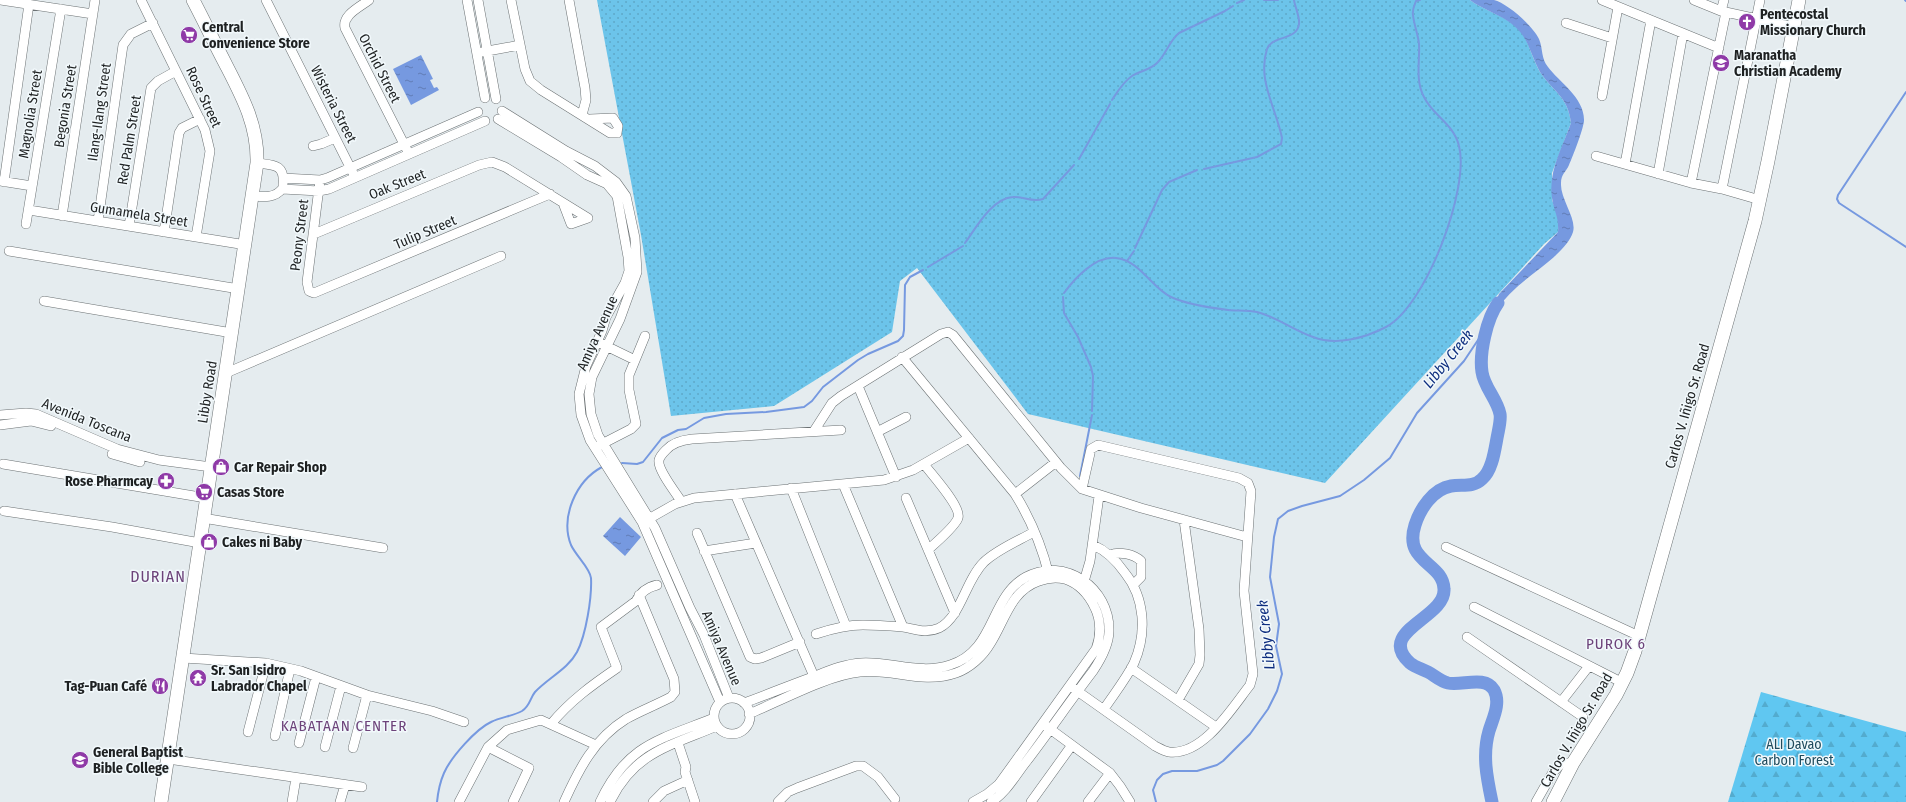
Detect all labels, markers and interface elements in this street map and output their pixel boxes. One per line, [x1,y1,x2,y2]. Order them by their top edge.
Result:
place label: Pentecostal Missionary Church [1760,6,1866,39]
church icon: Pentecostal Missionary Church [1737,12,1757,32]
place label: Central Convenience Store [202,19,310,52]
supermarket icon: Central Convenience Store [179,25,199,45]
street label: Orchid Street [355,31,404,106]
place label: Maranatha Christian Academy [1734,47,1842,80]
school or university icon: Maranatha Christian Academy [1711,53,1731,73]
street label: Ilang-Ilang Street [84,61,115,162]
street label: Begonia Street [51,63,81,149]
street label: Wisteria Street [307,63,360,146]
street label: Rose Street [182,64,225,131]
street label: Magnolia Street [15,68,46,160]
street label: Red Palm Street [114,94,145,186]
street label: Oak Street [366,165,428,204]
street label: Gumamela Street [89,198,189,231]
street label: Peony Street [287,198,312,272]
street label: Tulip Street [392,212,459,253]
street label: Amiya Avenue [573,293,622,373]
water label: Libby Creek [1419,326,1477,392]
street label: Carlos V. Iñigo Sr. Road [1661,342,1713,471]
street label: Libby Road [194,360,221,425]
street label: Avenida Toscana [40,395,134,446]
shop icon: Car Repair Shop [211,457,231,477]
place label: Car Repair Shop [234,459,327,476]
pharmacy icon: Rose Pharmcay [156,471,176,491]
place label: Rose Pharmcay [65,473,153,490]
supermarket icon: Casas Store [194,482,214,502]
place label: Casas Store [217,484,284,501]
shop icon: Cakes ni Baby [199,532,219,552]
place label: Cakes ni Baby [222,534,302,551]
district label: DURIAN [130,567,186,586]
water label: Libby Creek [1253,599,1279,671]
street label: Amiya Avenue [698,608,745,688]
district label: PUROK 6 [1586,635,1646,653]
place label: Sr. San Isidro Labrador Chapel [211,662,307,695]
temple icon: Sr. San Isidro Labrador Chapel [188,668,208,688]
street label: Carlos V. Iñigo Sr. Road [1537,670,1616,790]
restaurant icon: Tag-Puan Café [150,676,170,696]
place label: Tag-Puan Café [64,678,147,695]
district label: KABATAAN CENTER [281,717,407,735]
park label: ALI Davao Carbon Forest [1754,736,1834,769]
place label: General Baptist Bible College [93,744,184,777]
school or university icon: General Baptist Bible College [70,750,90,770]

